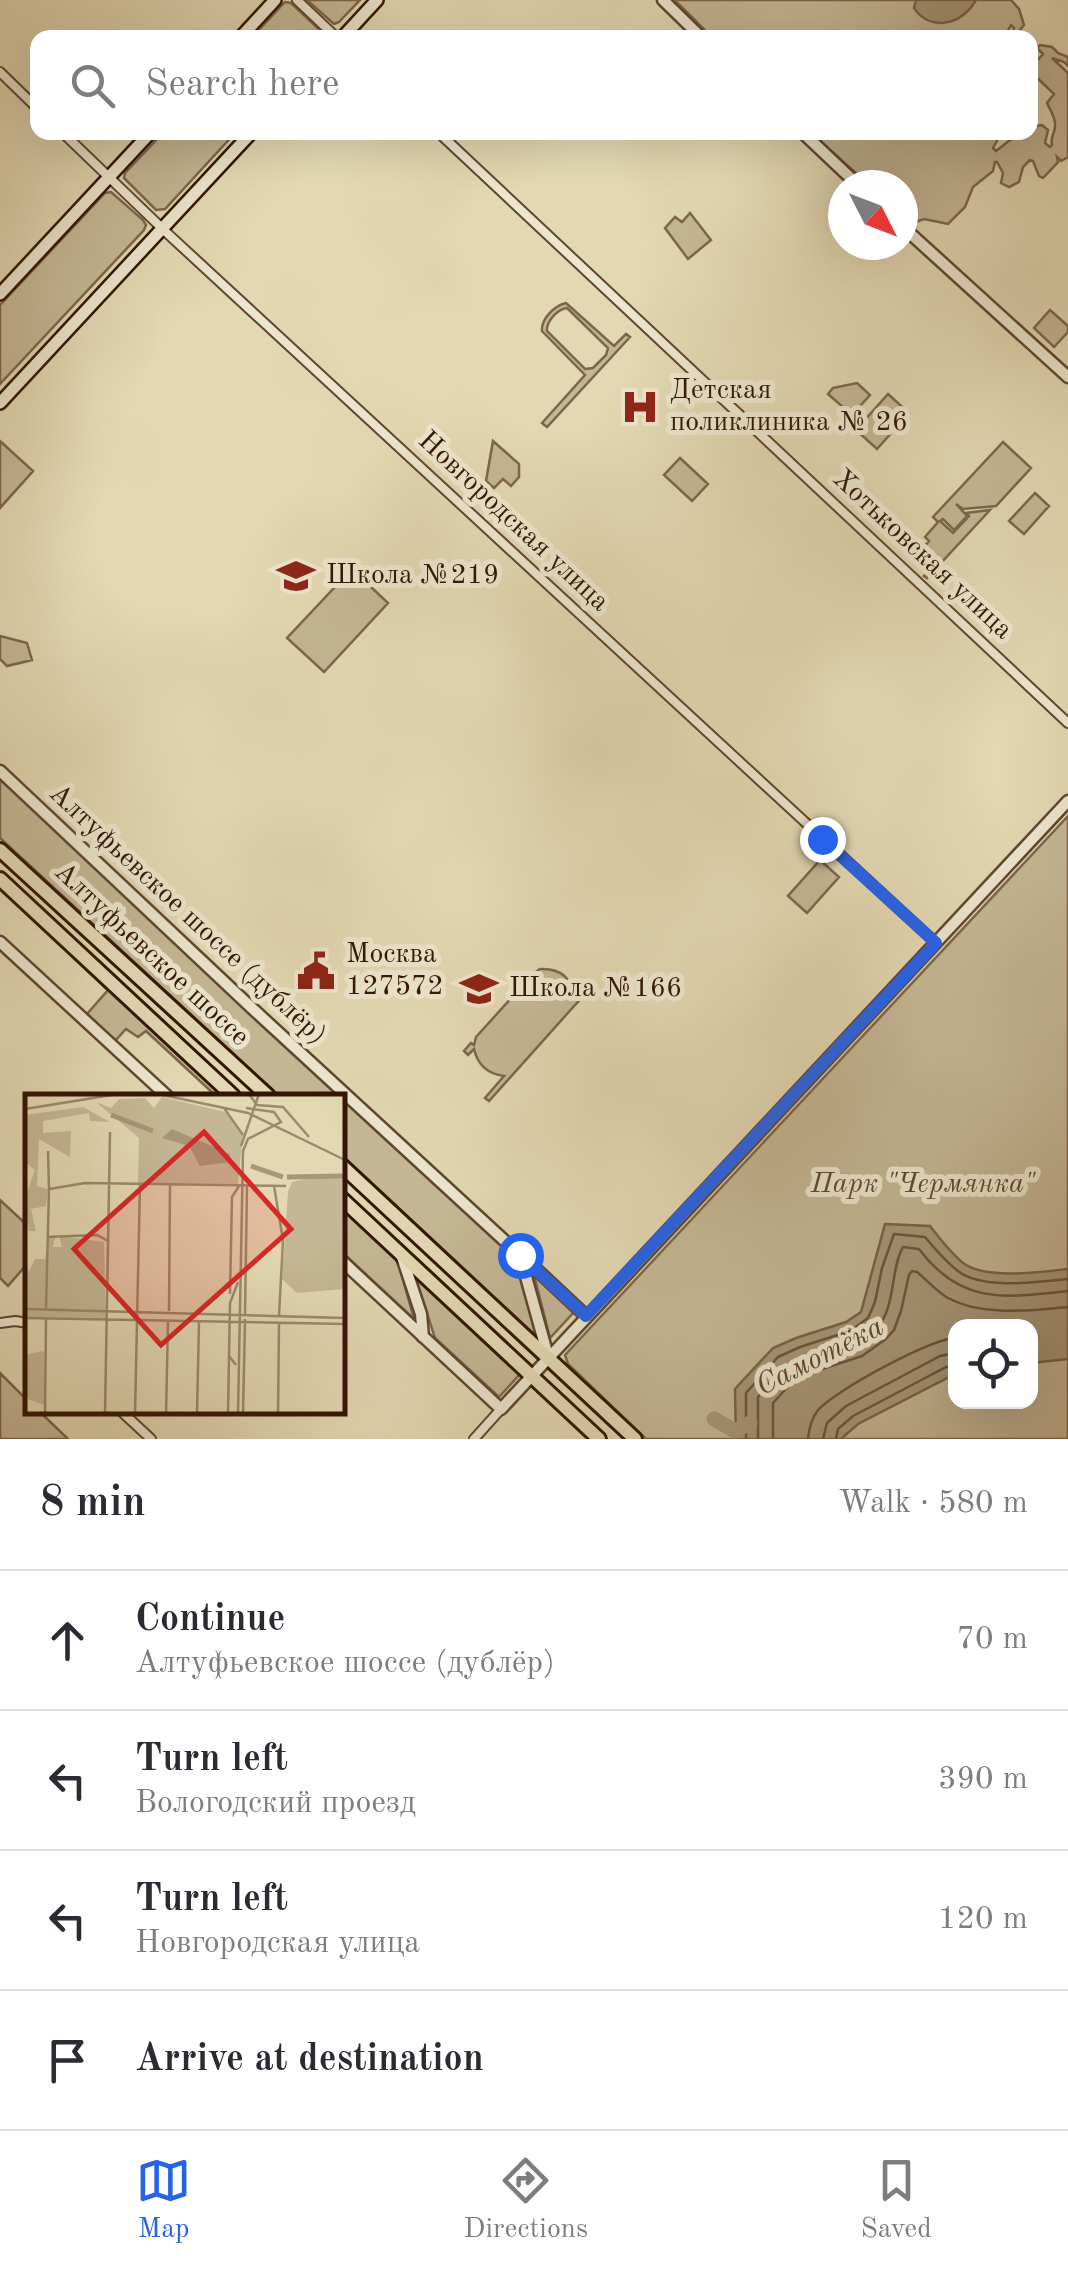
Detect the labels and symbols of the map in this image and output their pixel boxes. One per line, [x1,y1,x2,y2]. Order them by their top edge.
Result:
north arrow [828,170,918,260]
place label: Детская поликлиника № 26 [670,377,908,437]
hospital icon: Детская поликлиника № 26 [619,386,661,428]
street label: Новгородская улица [412,427,614,617]
street label: Хотьковская улица [827,465,1017,645]
school or university icon: Школа №219 [275,555,317,597]
place label: Школа №219 [326,562,499,590]
street label: Алтуфьевское шоссе (дублёр) [41,777,333,1053]
route end [800,817,846,863]
street label: Алтуфьевское шоссе [46,856,256,1054]
place label: Москва 127572 [346,941,443,1001]
public building icon: Москва 127572 [295,950,337,992]
school or university icon: Школа №166 [458,968,500,1010]
place label: Школа №166 [509,975,682,1003]
inset map [25,1094,345,1414]
park label: Парк "Чермянка" [810,1171,1036,1199]
route start [498,1233,544,1279]
water label: Самотёка [751,1312,889,1402]

